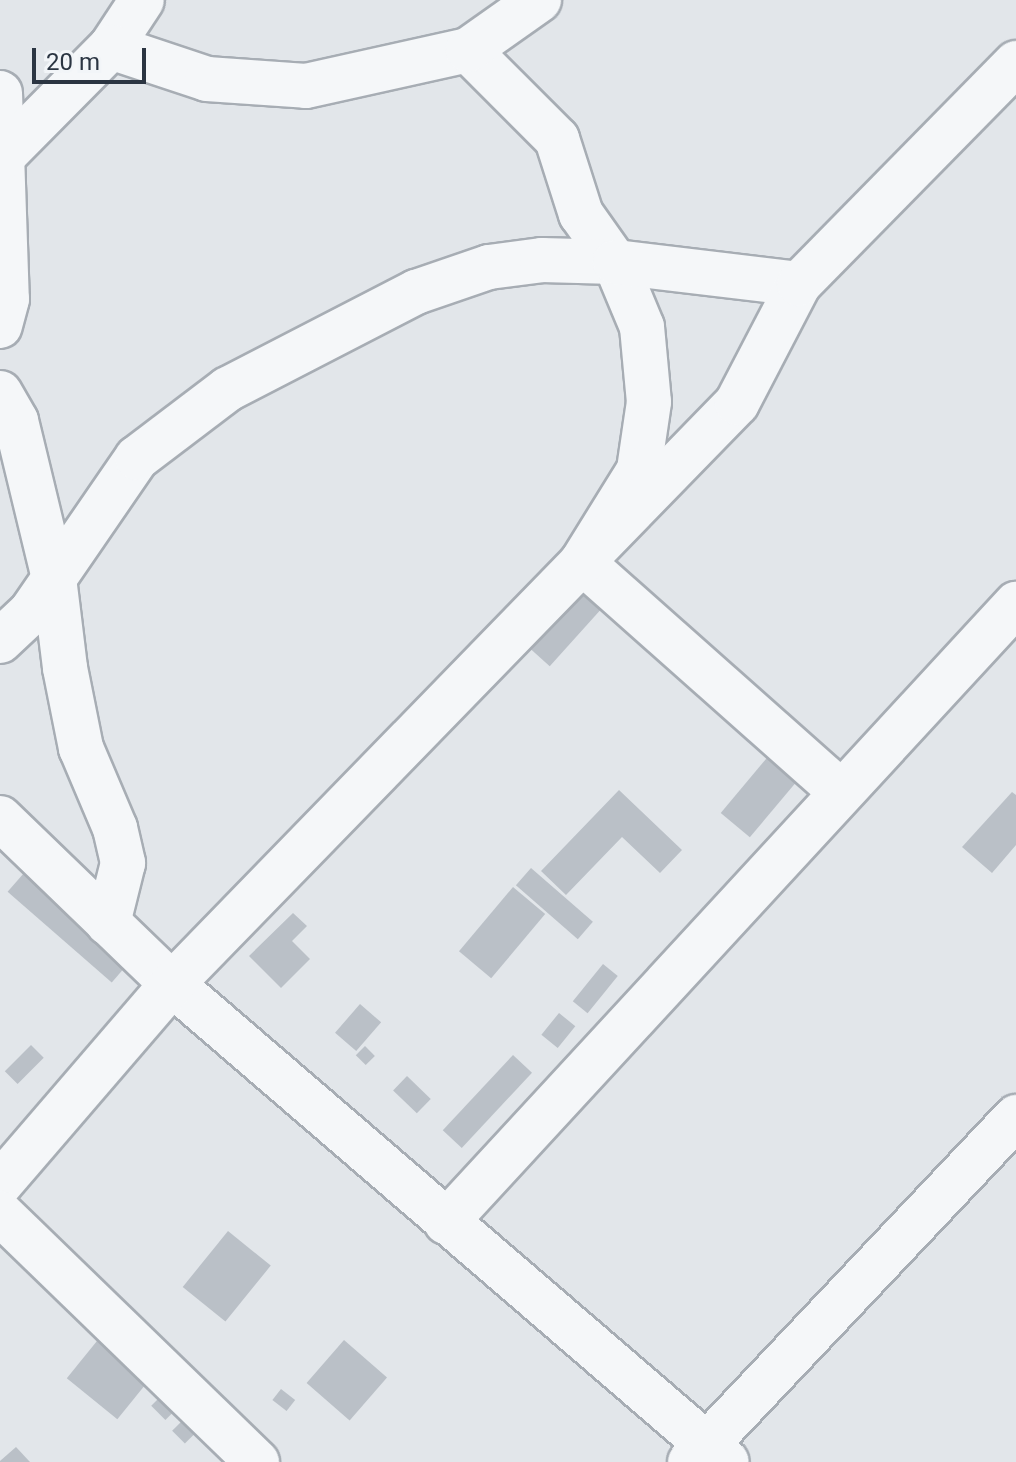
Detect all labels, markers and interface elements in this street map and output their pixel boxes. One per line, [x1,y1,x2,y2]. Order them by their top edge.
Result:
scale bar [36,32,150,82]
text: 20 m [46,48,100,76]

